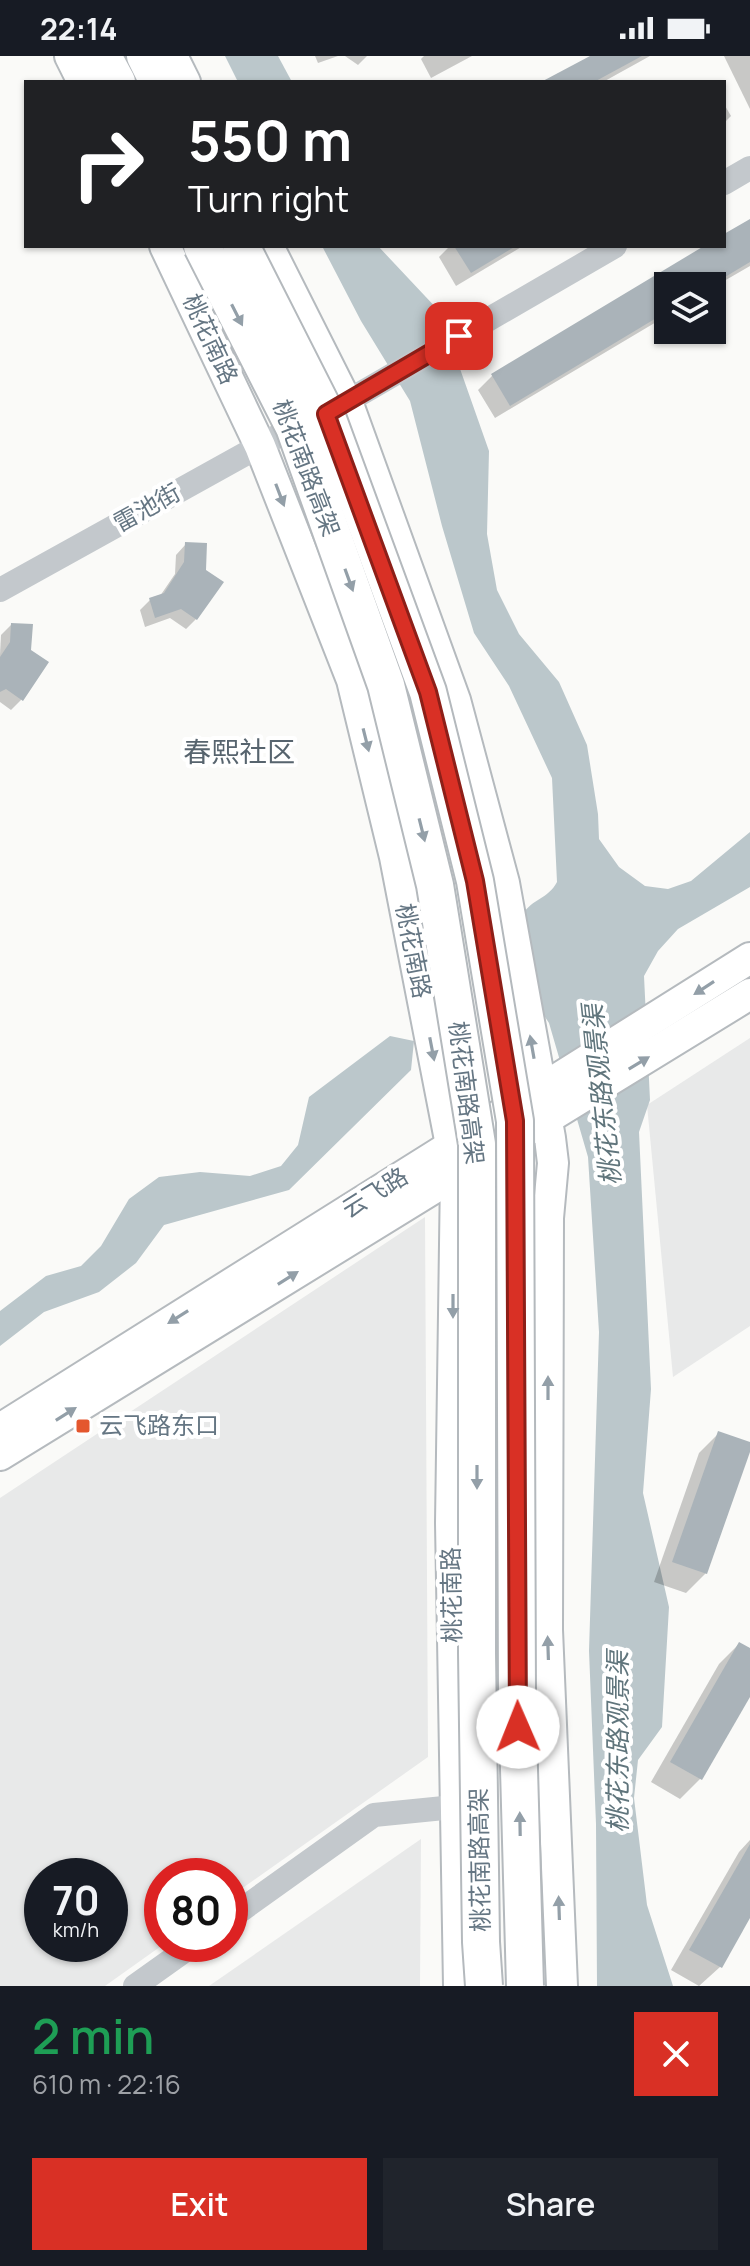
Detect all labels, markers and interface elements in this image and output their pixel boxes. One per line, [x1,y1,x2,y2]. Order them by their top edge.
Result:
text: 22:14 [40,8,117,49]
text: 550 m [188,101,352,178]
icon: right [56,112,160,216]
text: Turn right [188,174,349,223]
map controls [654,272,726,344]
button: layers [654,272,726,344]
street label: 桃花南路 [176,288,247,389]
pin [425,302,493,370]
one-way arrow [231,304,244,327]
icon: arrive [437,314,481,358]
street label: 桃花南路高架 [266,394,349,541]
street label: 雷池街 [107,475,186,539]
one-way arrow [274,483,287,507]
one-way arrow [343,569,355,593]
one-way arrow [361,727,373,752]
district label: 春熙社区 [183,732,295,770]
one-way arrow [416,817,428,842]
street label: 桃花南路 [389,900,440,1001]
one-way arrow [693,980,715,994]
water label: 桃花东路观景渠 [573,999,628,1187]
street label: 桃花南路高架 [442,1019,493,1166]
one-way arrow [526,1034,538,1059]
one-way arrow [426,1036,439,1061]
one-way arrow [628,1056,650,1070]
street label: 云飞路 [335,1159,413,1225]
one-way arrow [277,1271,299,1285]
one-way arrow [447,1294,459,1319]
one-way arrow [167,1310,189,1324]
one-way arrow [542,1375,554,1400]
one-way arrow [55,1407,78,1422]
place label: 云飞路东口 [99,1408,219,1441]
marker: 云飞路东口 [74,1417,92,1435]
one-way arrow [471,1465,483,1490]
street label: 桃花南路 [433,1547,468,1643]
one-way arrow [541,1635,554,1660]
water label: 桃花东路观景渠 [599,1647,635,1833]
position arrow [476,1685,560,1769]
street label: 桃花南路高架 [461,1788,496,1932]
one-way arrow [513,1811,526,1836]
speed limit sign: 80 [144,1858,248,1962]
text: 70 [52,1872,100,1927]
one-way arrow [552,1895,565,1920]
text: km/h [53,1916,99,1943]
text: 2 min [32,2003,154,2068]
button: close [634,2012,718,2096]
text: 610 m · 22:16 [32,2066,181,2102]
button: Exit [32,2158,367,2250]
button: Share [383,2158,718,2250]

